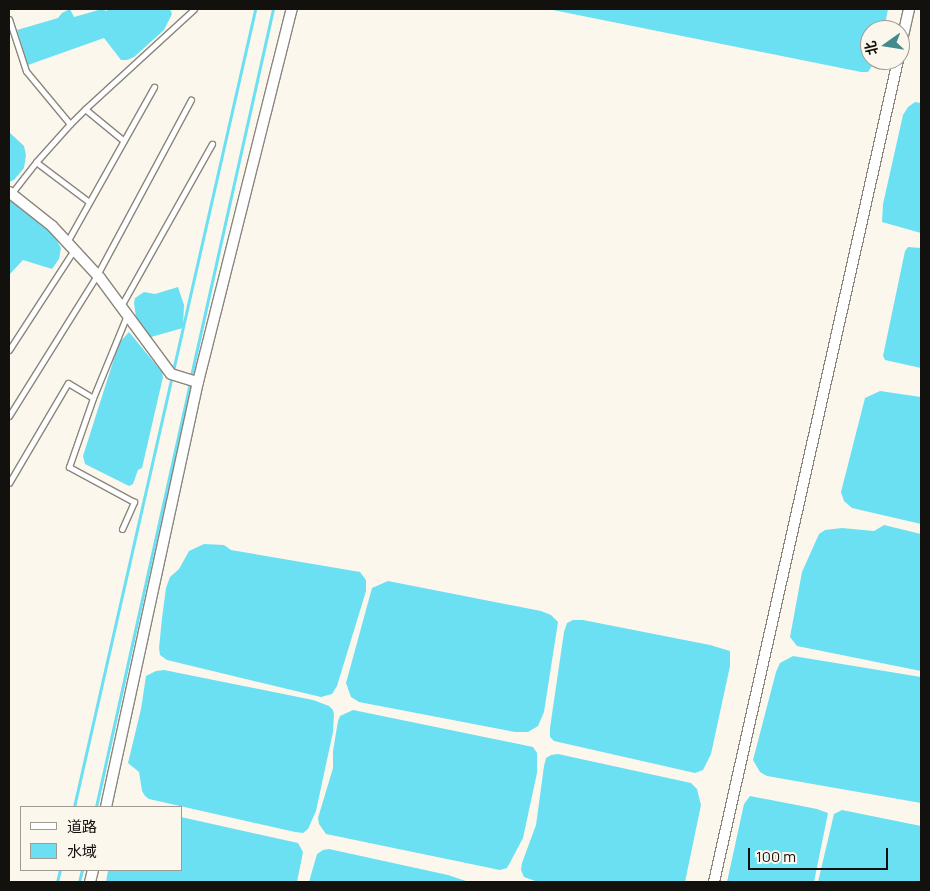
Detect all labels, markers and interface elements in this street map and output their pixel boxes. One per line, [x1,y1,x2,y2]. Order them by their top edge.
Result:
north arrow [860,20,910,70]
text: 北 [860,39,882,57]
legend [20,806,182,871]
text: 道路 [67,816,97,837]
scale bar [750,838,890,870]
text: 水域 [67,841,97,862]
text: 100 m [756,846,796,867]

